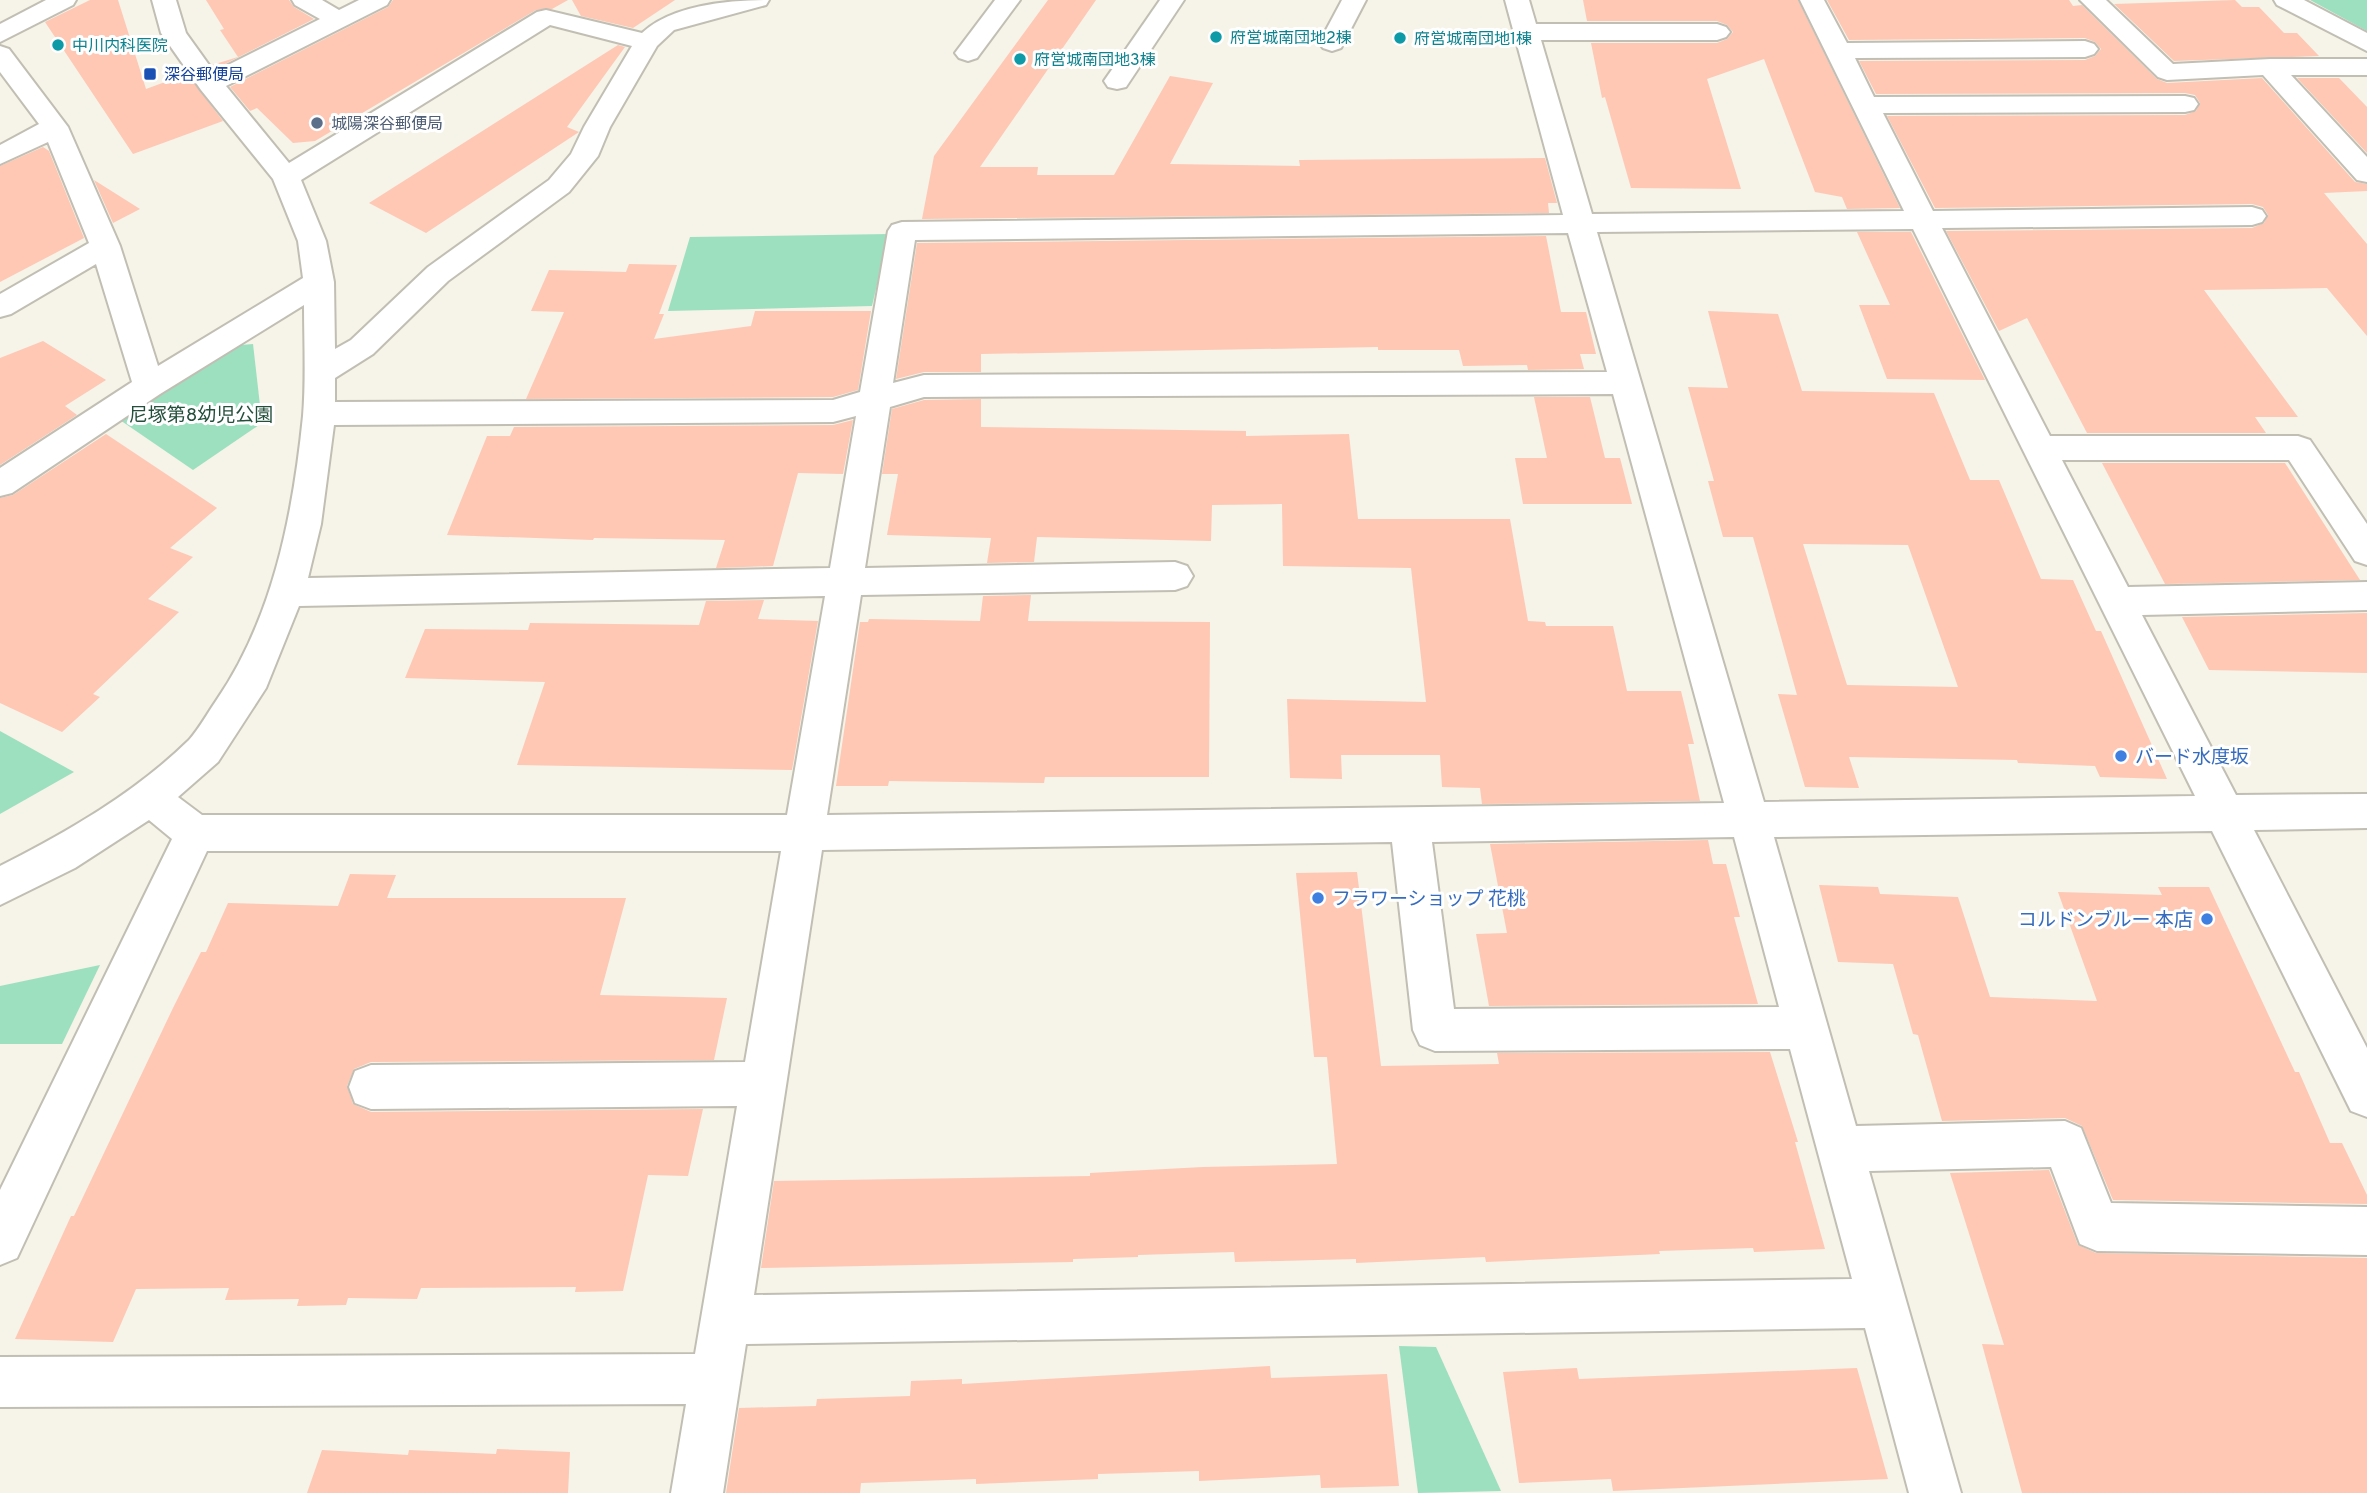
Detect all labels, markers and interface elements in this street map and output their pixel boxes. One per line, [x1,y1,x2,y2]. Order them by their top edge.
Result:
marker: 府営城南団地2棟 [1208,29,1224,45]
place label: 府営城南団地2棟 [1230,29,1352,49]
marker: 府営城南団地1棟 [1392,30,1408,46]
place label: 府営城南団地1棟 [1414,30,1532,50]
marker: 中川内科医院 [50,37,66,53]
place label: 中川内科医院 [72,37,168,57]
marker: 府営城南団地3棟 [1012,51,1028,67]
place label: 府営城南団地3棟 [1034,51,1156,71]
marker: 深谷郵便局 [142,66,158,82]
place label: 深谷郵便局 [164,66,244,86]
marker: 城陽深谷郵便局 [309,115,325,131]
place label: 城陽深谷郵便局 [331,115,443,135]
park label: 尼塚第8幼児公園 [129,404,273,428]
place label: バード水度坂 [2135,746,2249,770]
marker: バード水度坂 [2113,748,2129,764]
place label: フラワーショップ 花桃 [1332,888,1526,912]
marker: フラワーショップ 花桃 [1310,890,1326,906]
place label: コルドンブルー 本店 [2018,909,2193,933]
marker: コルドンブルー 本店 [2199,911,2215,927]

